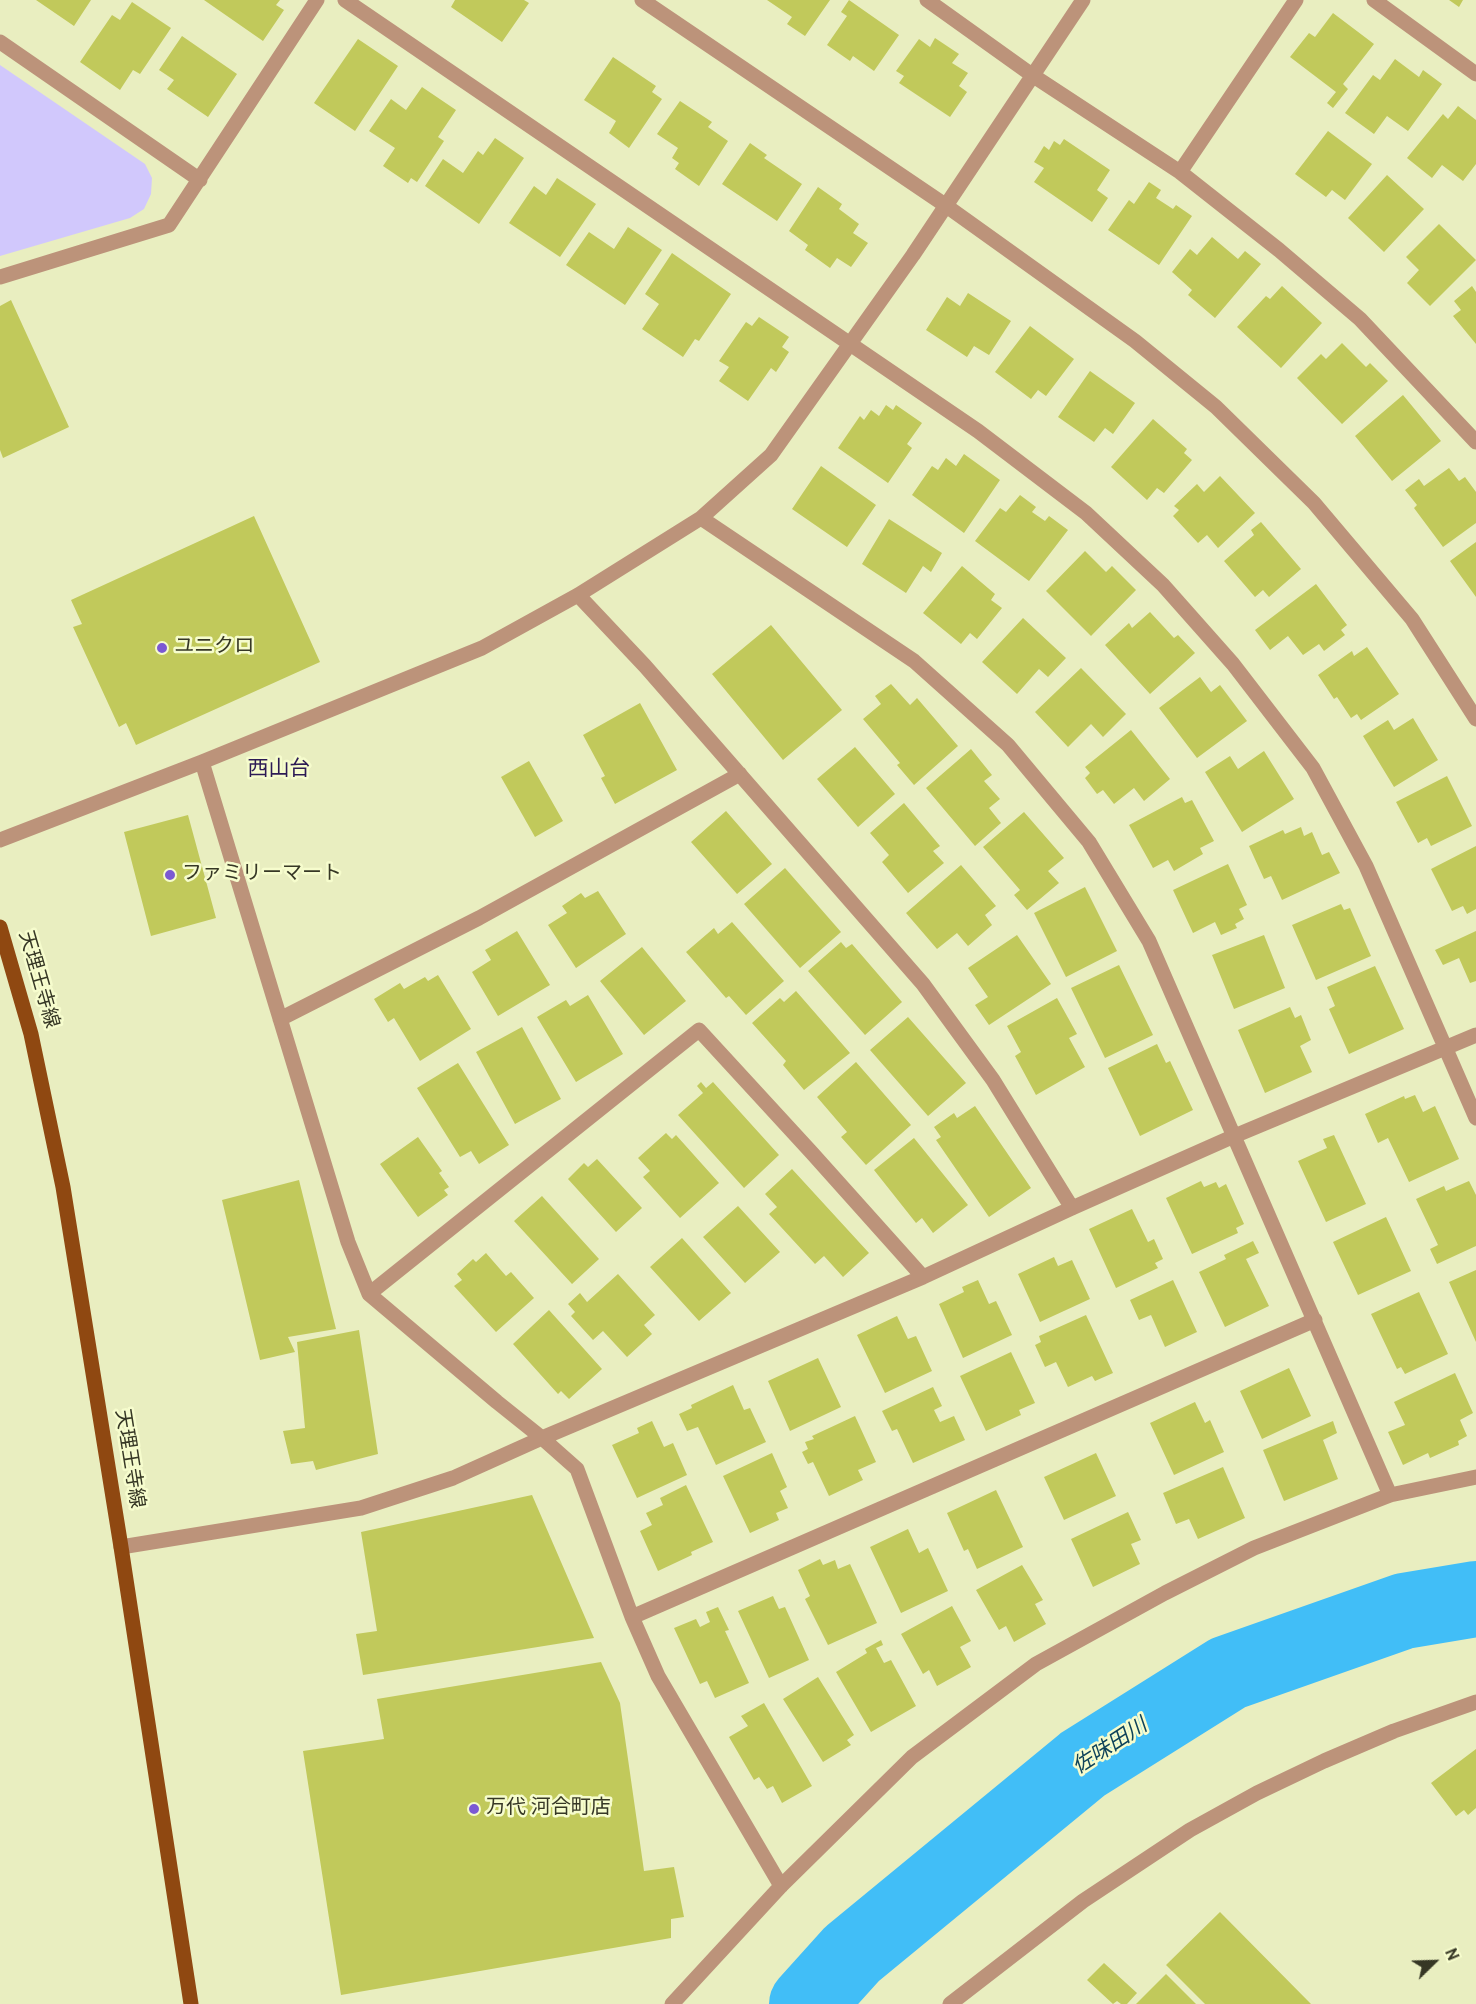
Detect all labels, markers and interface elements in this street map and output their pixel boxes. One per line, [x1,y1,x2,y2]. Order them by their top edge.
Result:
place label: ユニクロ [174,636,254,660]
marker: ユニクロ [155,641,169,655]
district label: 西山台 [248,758,310,784]
place label: ファミリーマート [182,863,342,887]
marker: ファミリーマート [163,868,177,882]
street label: 天理王寺線 [12,929,62,1031]
street label: 天理王寺線 [108,1408,148,1510]
water label: 佐味田川 [1069,1715,1153,1781]
place label: 万代 河合町店 [486,1797,611,1821]
marker: 万代 河合町店 [467,1802,481,1816]
north arrow [1404,1932,1464,1992]
text: N [1439,1946,1462,1964]

